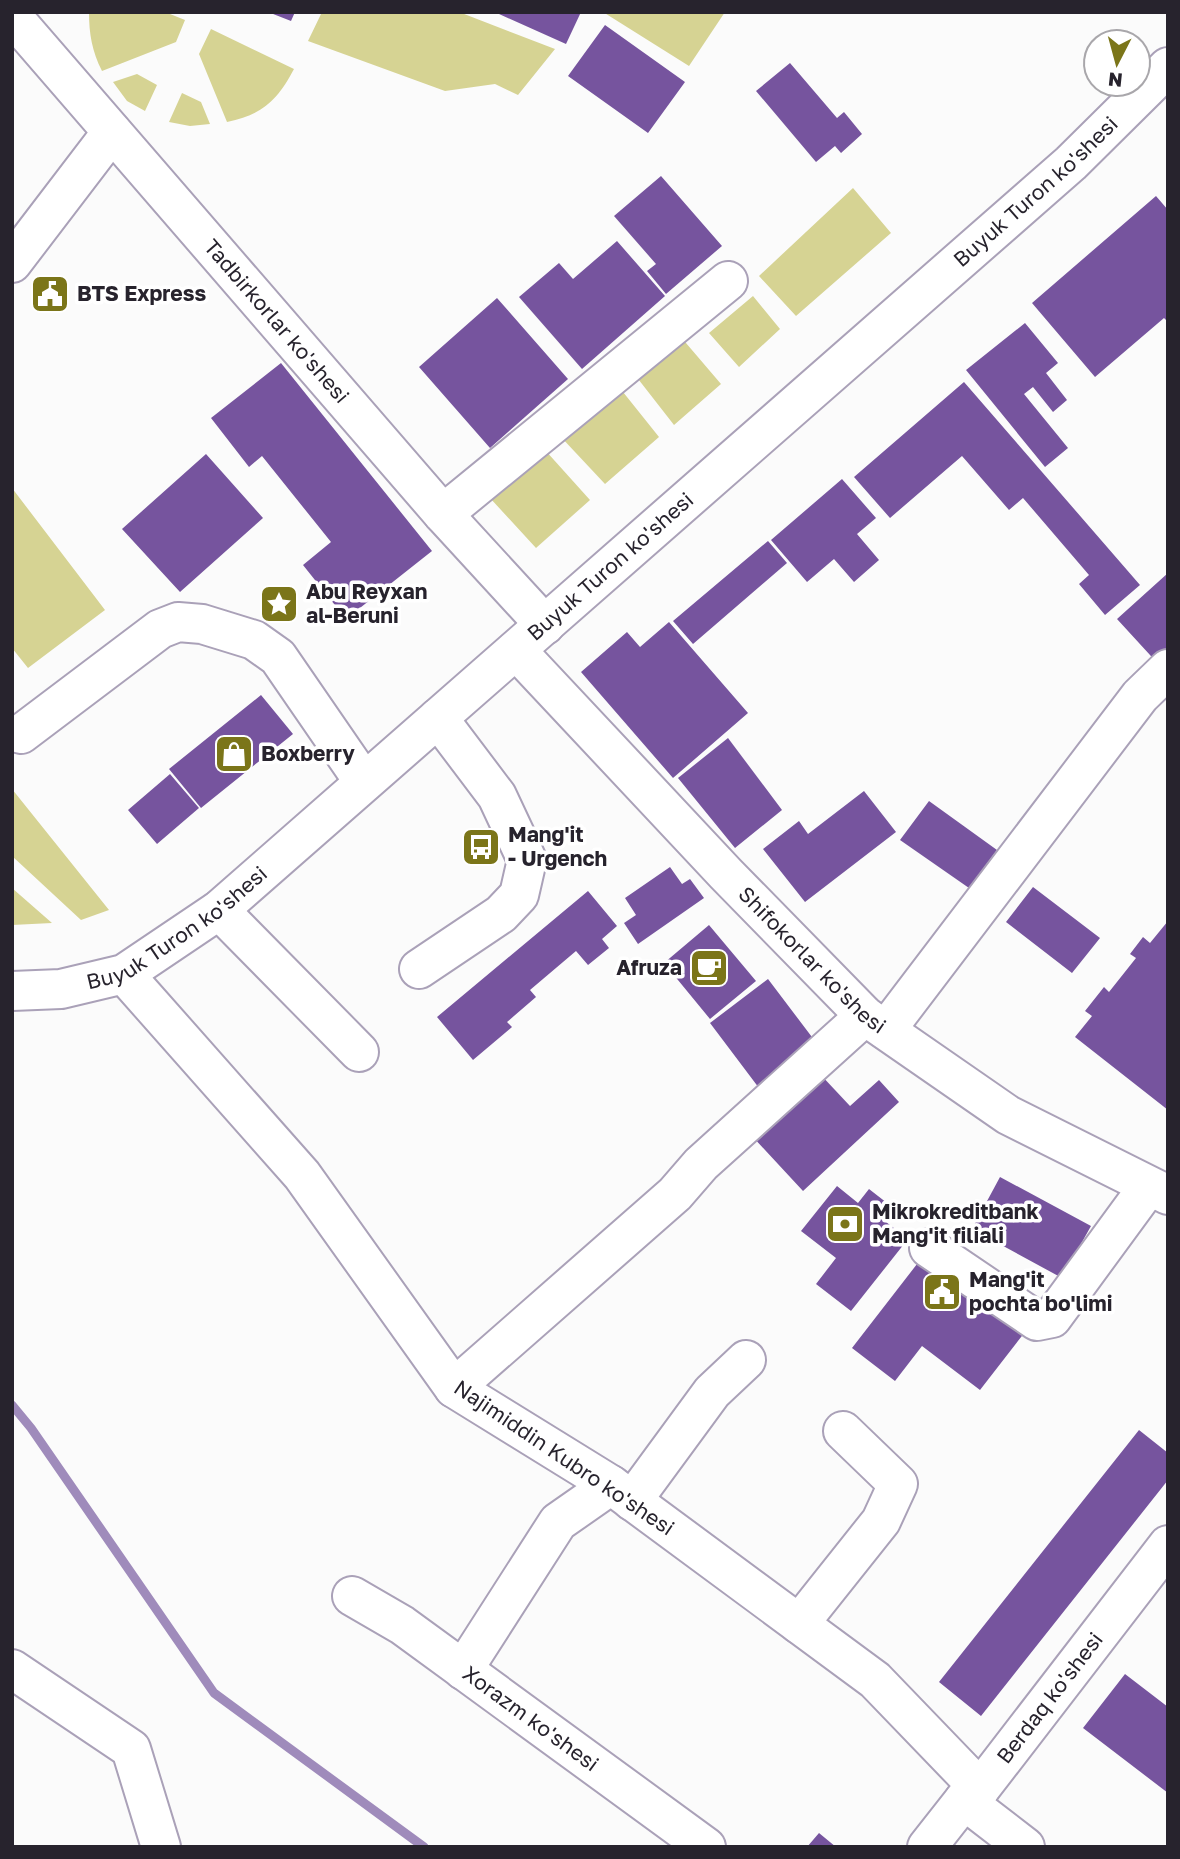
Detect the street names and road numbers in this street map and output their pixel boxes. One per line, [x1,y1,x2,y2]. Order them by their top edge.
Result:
street label: Buyuk Turon ko'shesi [948,110,1123,272]
street label: Tadbirkorlar ko'shesi [199,233,355,408]
street label: Buyuk Turon ko'shesi [521,486,698,646]
street label: Buyuk Turon ko'shesi [84,860,272,994]
street label: Shifokorlar ko'shesi [734,881,891,1039]
street label: Najimiddin Kubro ko'shesi [450,1374,680,1541]
street label: Berdaq ko'shesi [991,1627,1108,1768]
street label: Xorazm ko'shesi [458,1660,604,1776]

